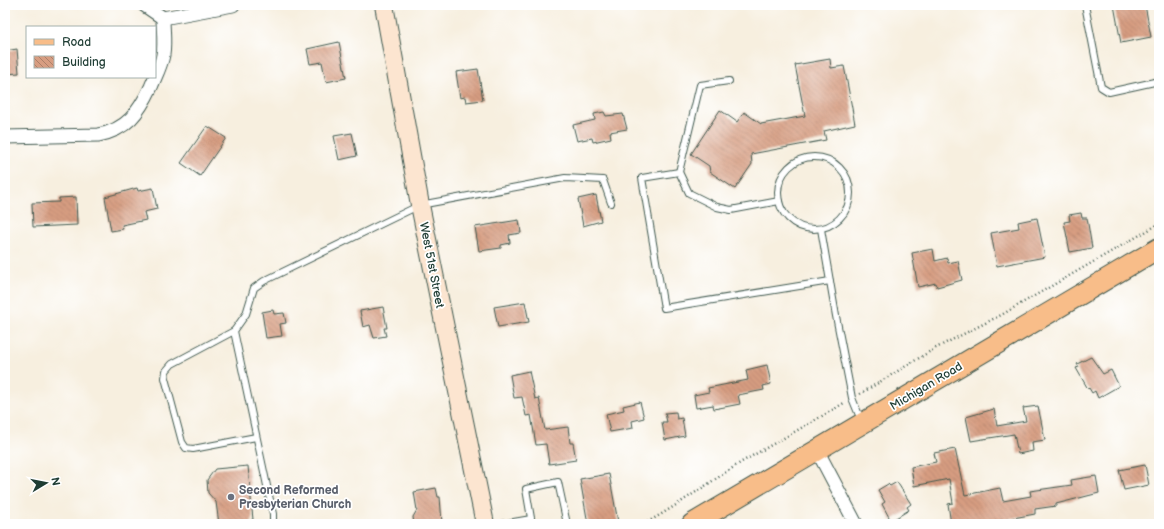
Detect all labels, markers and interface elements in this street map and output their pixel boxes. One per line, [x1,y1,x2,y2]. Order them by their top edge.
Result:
legend [26,26,156,78]
text: Road [62,35,91,50]
text: Building [62,55,106,70]
street label: West 51st Street [416,221,447,310]
street label: Michigan Road [887,359,965,414]
north arrow [26,463,66,503]
text: N [48,476,62,487]
place label: Second Reformed Presbyterian Church [239,483,351,512]
marker: Second Reformed Presbyterian Church [226,492,236,502]

